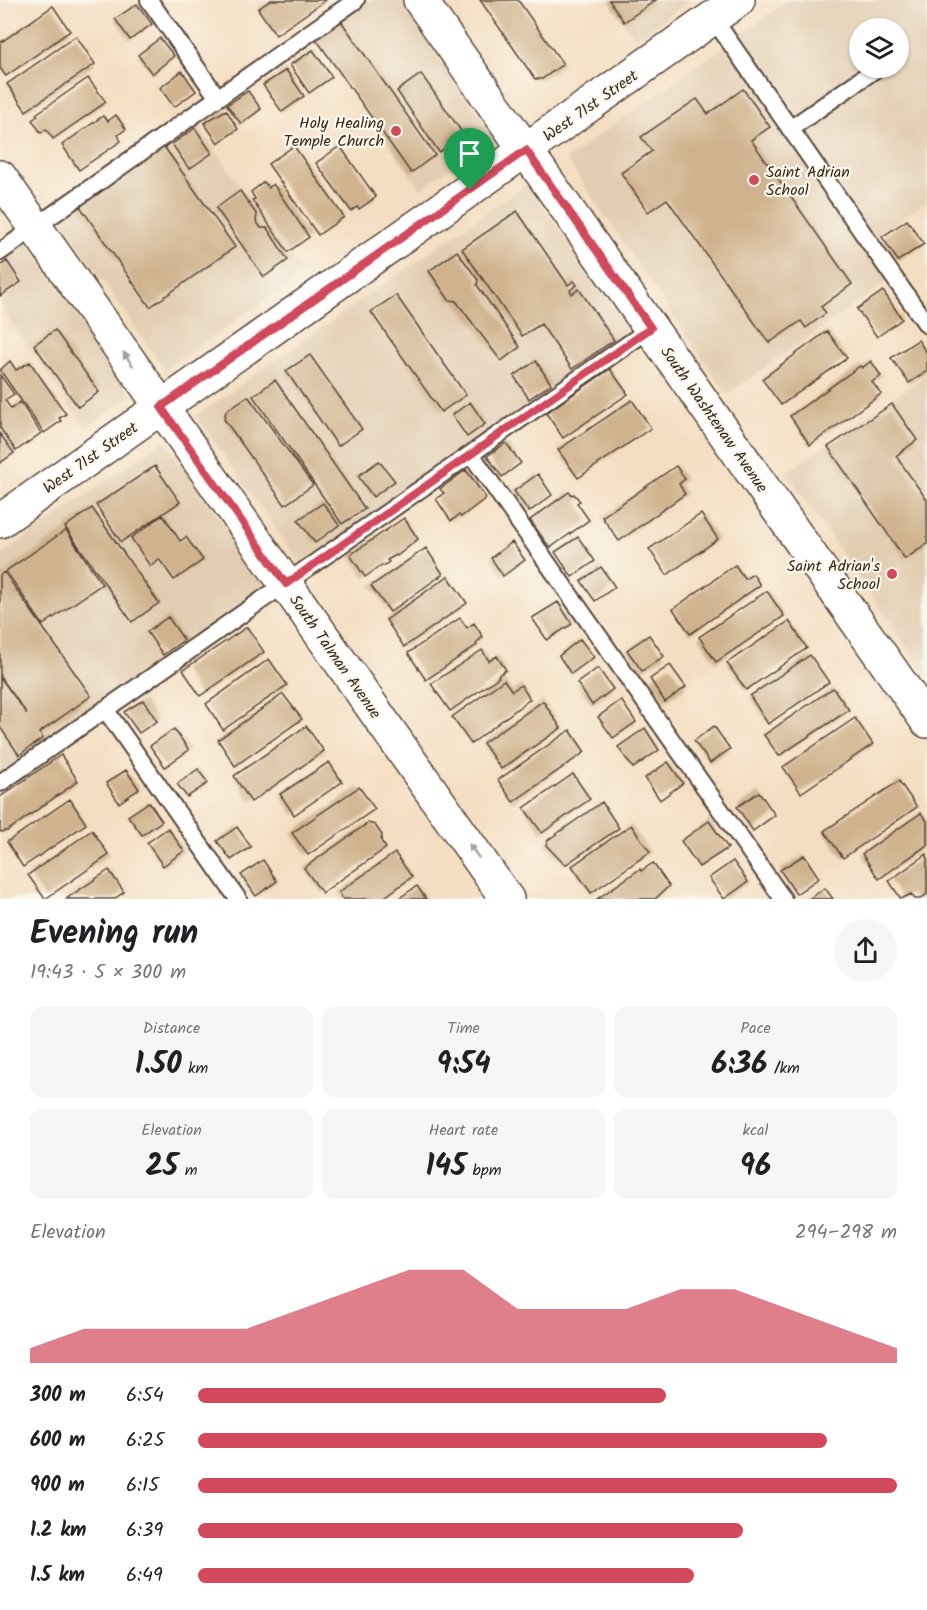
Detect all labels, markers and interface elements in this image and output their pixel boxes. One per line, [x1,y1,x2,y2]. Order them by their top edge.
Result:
map controls [849,18,909,78]
button: layers [849,18,909,78]
street label: West 71st Street [538,64,644,148]
place label: Holy Healing Temple Church [283,111,384,154]
marker: Holy Healing Temple Church [389,124,403,138]
pin [444,128,495,190]
icon: arrive [453,137,486,170]
place label: Saint Adrian School [766,160,850,203]
marker: Saint Adrian School [747,173,761,187]
street label: South Washtenaw Avenue [654,342,774,498]
one-way arrow [122,352,134,368]
street label: West 71st Street [38,416,144,500]
place label: Saint Adrian's School [787,554,880,597]
marker: Saint Adrian's School [885,567,899,581]
street label: South Talman Avenue [282,590,387,724]
one-way arrow [468,844,480,859]
text: Evening run [30,908,198,961]
button: share [834,919,897,982]
text: 19:43 · 5 × 300 m [30,957,186,989]
text: Distance [143,1016,200,1041]
text: Time [447,1016,480,1041]
text: Pace [740,1016,771,1041]
text: 1.50 [135,1041,182,1089]
text: 9:54 [436,1041,491,1089]
text: 6:36 [711,1041,767,1089]
text: km [182,1056,208,1081]
text: /km [767,1056,800,1081]
text: Elevation [141,1118,202,1143]
text: Heart rate [429,1118,498,1143]
text: kcal [742,1118,769,1143]
text: 25 [146,1143,178,1191]
text: 145 [426,1143,466,1191]
text: 96 [740,1143,771,1191]
text: m [178,1158,197,1183]
text: bpm [466,1158,501,1183]
text: Elevation [30,1217,106,1249]
text: 294–298 m [795,1217,897,1249]
text: 300 m [30,1380,86,1412]
text: 6:54 [126,1380,164,1412]
text: 600 m [30,1425,85,1457]
text: 6:25 [126,1425,164,1457]
text: 900 m [30,1470,85,1502]
text: 6:15 [126,1470,159,1502]
text: 1.2 km [30,1515,86,1547]
text: 6:39 [126,1515,163,1547]
text: 1.5 km [30,1560,85,1592]
text: 6:49 [126,1560,163,1592]

